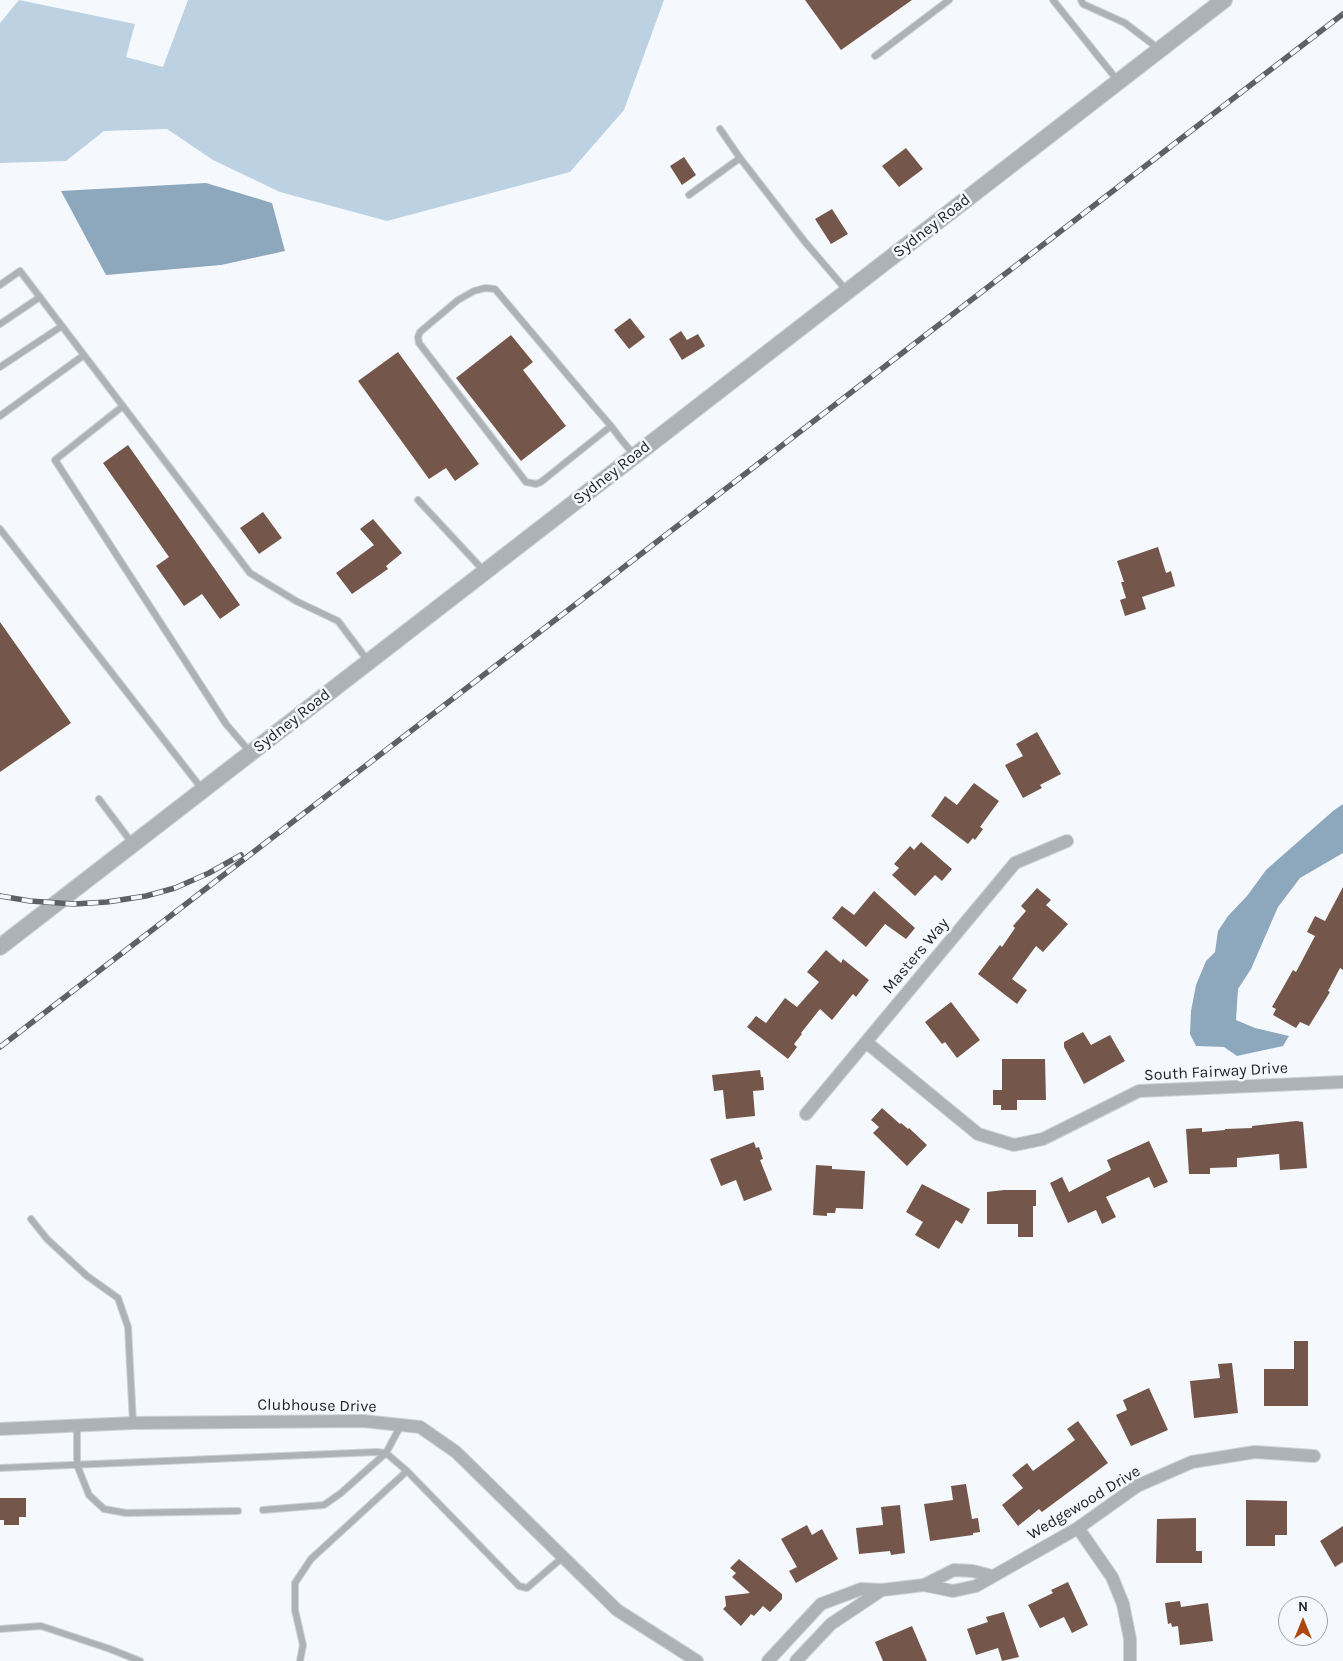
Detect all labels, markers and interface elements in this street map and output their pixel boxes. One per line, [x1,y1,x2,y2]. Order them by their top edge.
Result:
street label: Sydney Road [890,190,974,262]
street label: Sydney Road [570,437,654,509]
street label: Sydney Road [250,685,334,757]
street label: Masters Way [879,914,953,998]
street label: South Fairway Drive [1144,1059,1288,1085]
street label: Clubhouse Drive [257,1395,377,1417]
street label: Wedgewood Drive [1024,1462,1144,1544]
north arrow [1278,1596,1328,1646]
text: N [1298,1598,1308,1615]

